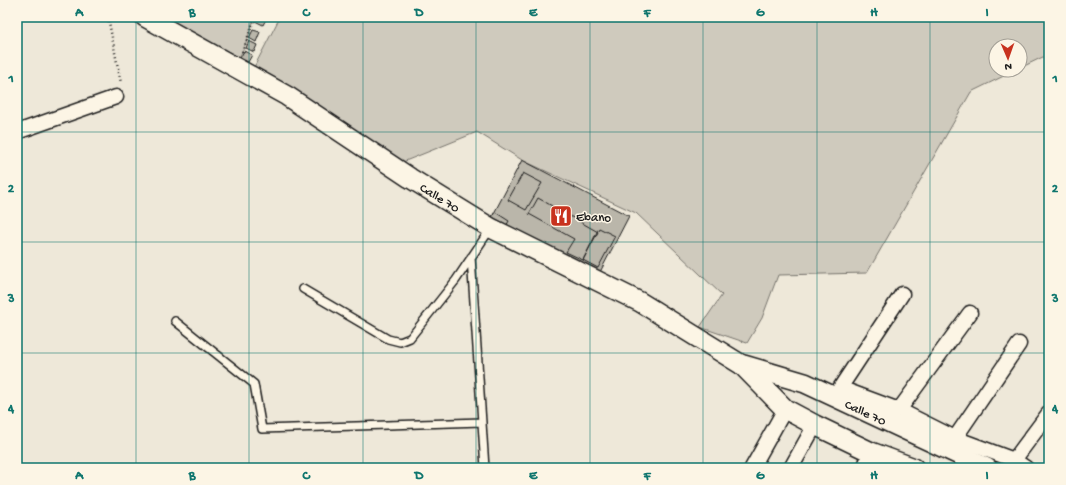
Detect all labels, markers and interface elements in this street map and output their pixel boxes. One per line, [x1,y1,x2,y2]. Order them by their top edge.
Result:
text: A [74,6,84,21]
text: B [188,6,197,21]
text: C [301,6,311,21]
text: D [414,6,424,21]
text: E [529,6,538,21]
text: F [643,6,652,21]
text: G [756,6,765,21]
text: H [870,6,878,21]
text: I [985,6,989,21]
north arrow [988,38,1028,78]
text: N [1004,60,1012,72]
text: 1 [7,72,14,87]
text: 1 [1051,72,1058,87]
street label: Calle 70 [416,181,462,217]
text: 2 [8,182,15,197]
text: 2 [1052,182,1059,197]
restaurant icon: Ebano [548,203,574,229]
place label: Ebano [576,211,611,226]
text: 3 [7,292,15,307]
text: 3 [1051,292,1059,307]
street label: Calle 70 [842,398,889,430]
text: 4 [7,402,15,417]
text: 4 [1051,402,1059,417]
text: A [74,469,84,484]
text: B [188,469,197,484]
text: C [301,469,311,484]
text: D [414,469,424,484]
text: E [529,469,538,484]
text: F [643,469,652,484]
text: G [756,469,765,484]
text: H [870,469,878,484]
text: I [985,469,989,484]

